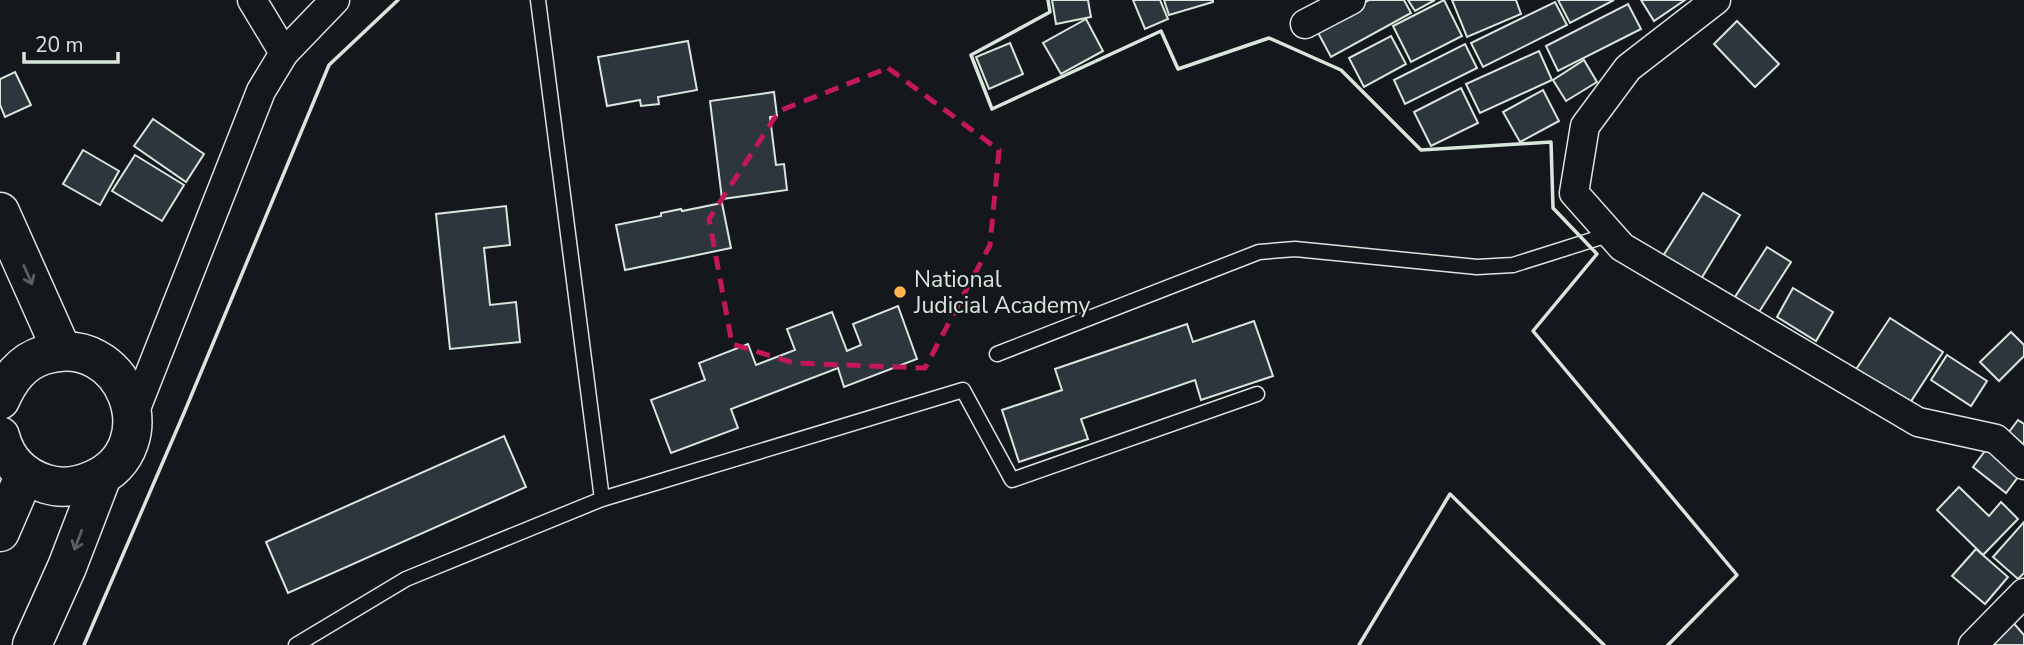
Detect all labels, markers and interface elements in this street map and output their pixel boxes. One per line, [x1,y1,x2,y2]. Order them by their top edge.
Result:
scale bar [24,21,119,65]
text: 20 m [35,31,84,59]
one-way arrow [22,264,35,285]
place label: National Judicial Academy [913,264,1091,321]
marker: National Judicial Academy [892,284,908,300]
one-way arrow [70,528,83,550]

